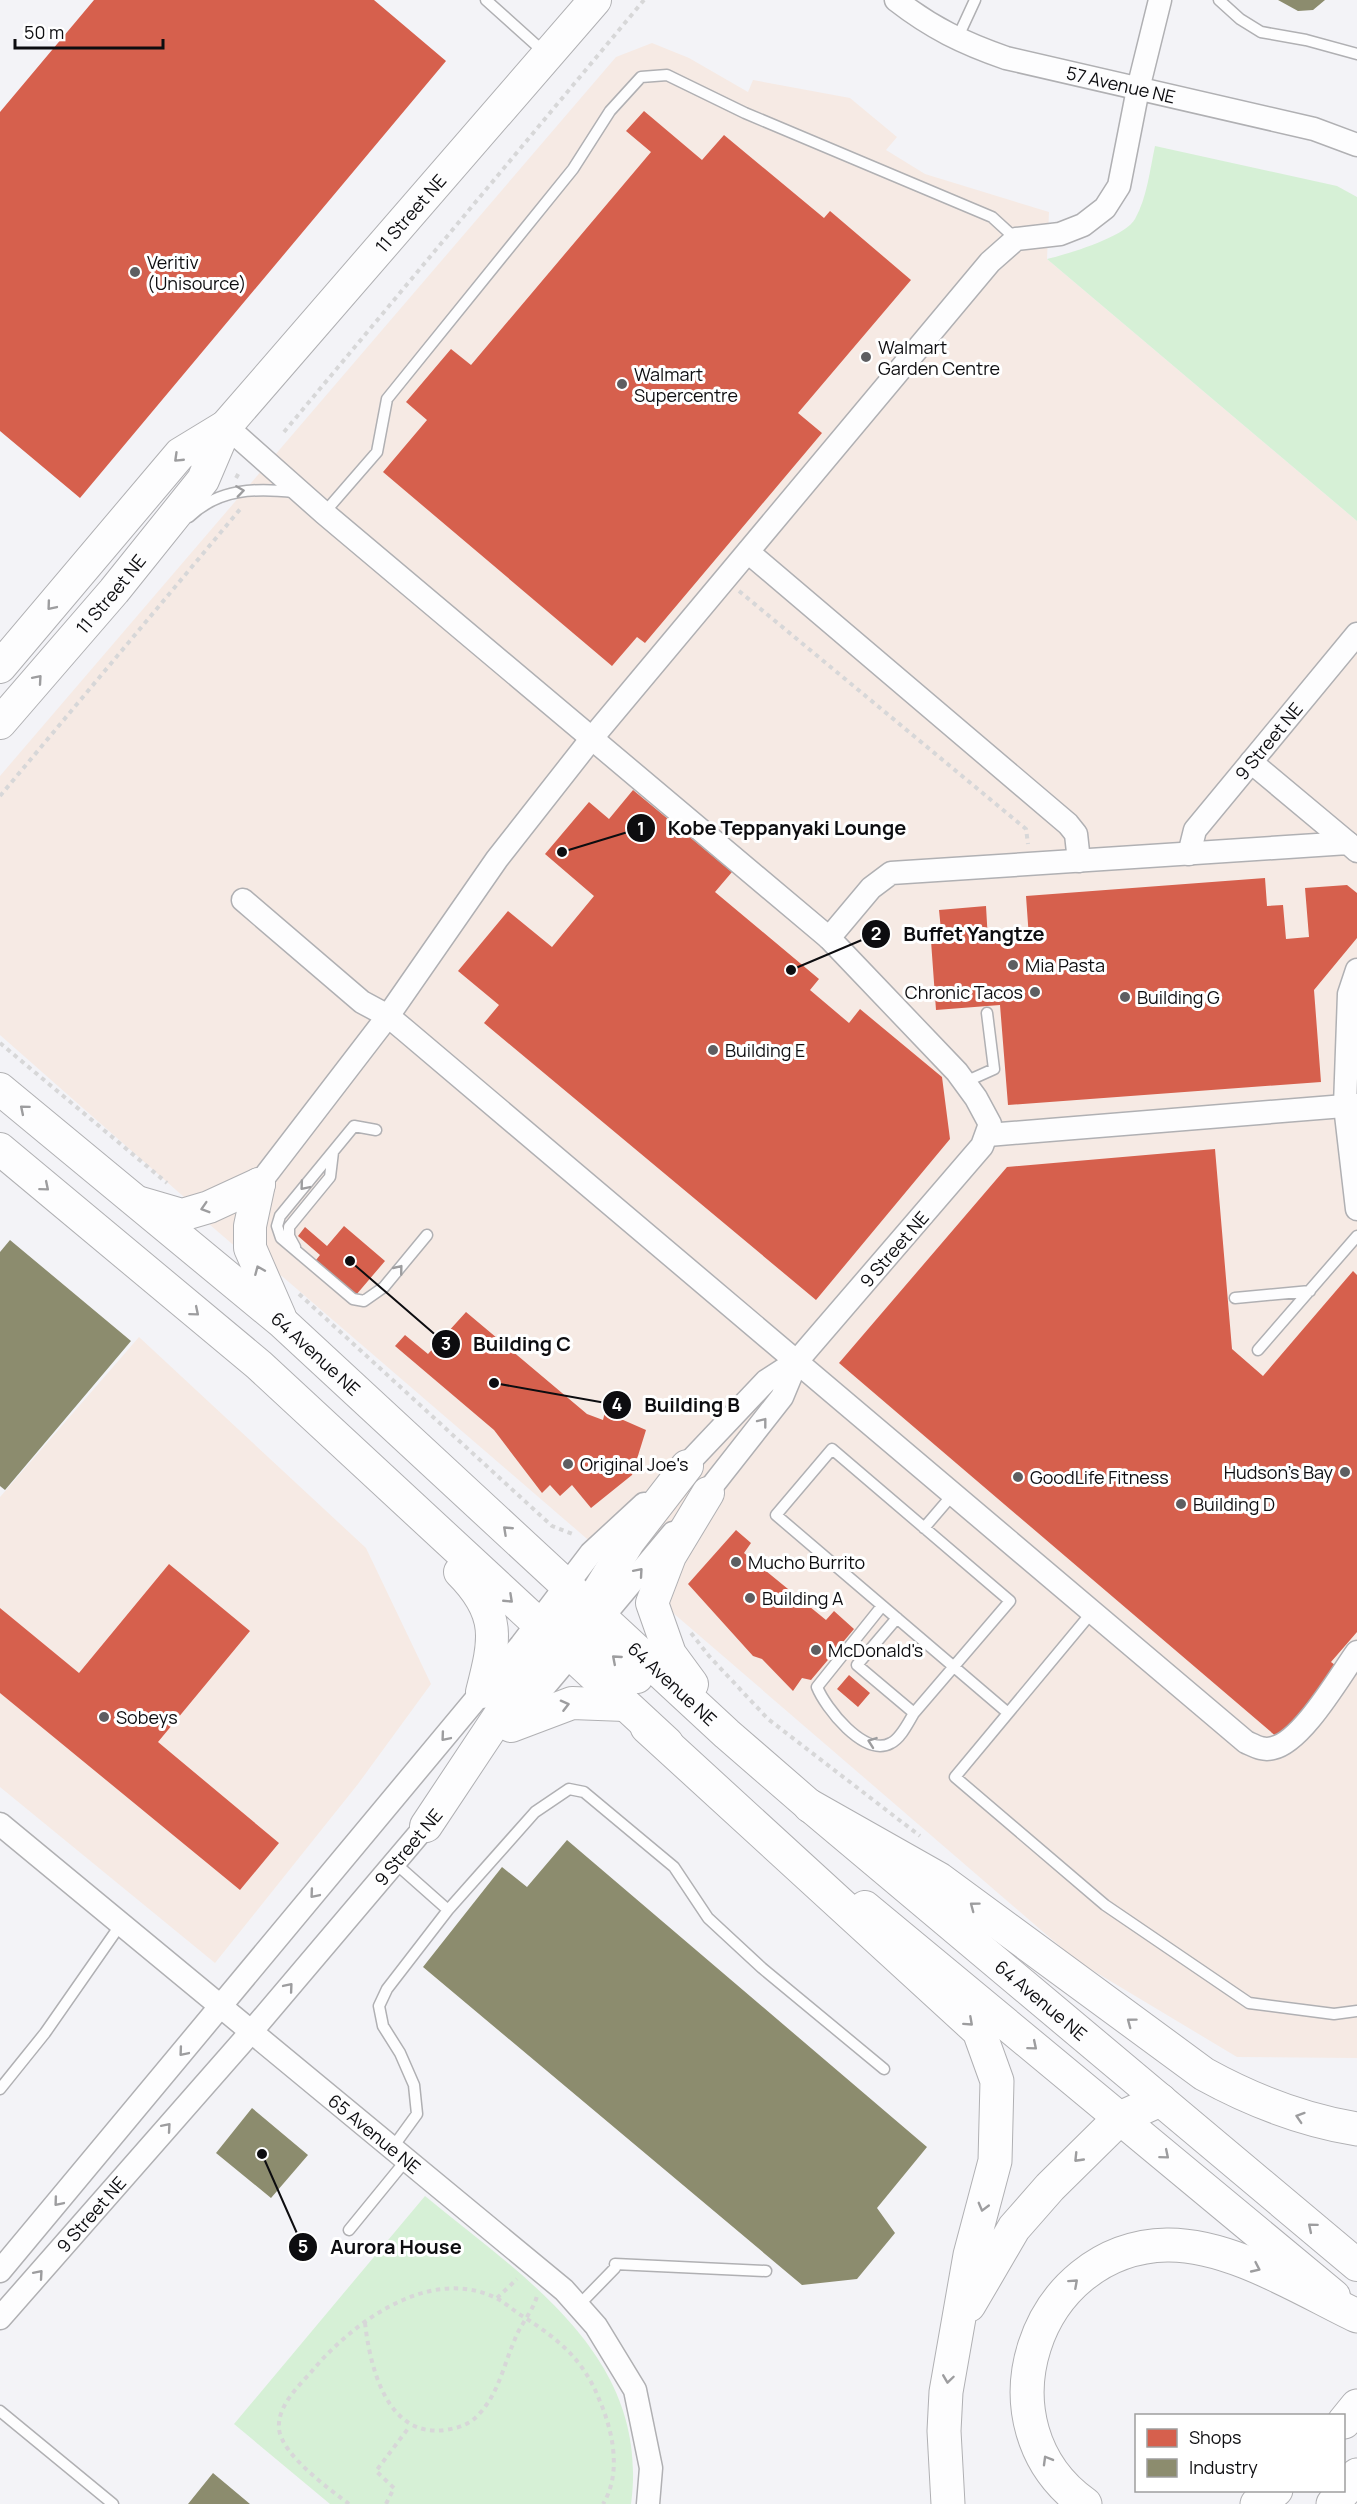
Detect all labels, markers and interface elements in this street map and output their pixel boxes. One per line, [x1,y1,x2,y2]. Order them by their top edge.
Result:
scale bar [15,12,164,50]
text: 50 m [24,20,64,44]
street label: 57 Avenue NE [1064,60,1178,109]
street label: 11 Street NE [370,169,451,258]
place label: Veritiv (Unisource) [147,250,246,295]
marker: Veritiv (Unisource) [128,265,142,279]
place label: Walmart Garden Centre [878,335,1000,380]
marker: Walmart Garden Centre [859,350,873,364]
place label: Walmart Supercentre [634,362,738,407]
marker: Walmart Supercentre [615,377,629,391]
one-way arrow [174,451,184,462]
one-way arrow [235,485,244,497]
street label: 11 Street NE [70,549,151,639]
one-way arrow [48,599,59,610]
one-way arrow [31,675,42,686]
street label: 9 Street NE [1229,697,1308,785]
callout: Kobe Teppanyaki Lounge [626,809,919,847]
text: Kobe Teppanyaki Lounge [668,814,906,841]
text: 1 [637,816,645,840]
callout: Buffet Yangtze [861,915,1056,953]
text: Buffet Yangtze [903,920,1045,947]
text: 2 [871,921,881,945]
place label: Mia Pasta [1025,953,1105,977]
marker: Mia Pasta [1006,958,1020,972]
place label: Chronic Tacos [905,980,1023,1004]
marker: Chronic Tacos [1028,985,1042,999]
place label: Building G [1137,985,1220,1009]
marker: Building G [1118,990,1132,1004]
place label: Building E [725,1038,805,1062]
marker: Building E [706,1043,720,1057]
one-way arrow [20,1106,31,1117]
one-way arrow [38,1179,49,1190]
one-way arrow [301,1179,312,1190]
one-way arrow [200,1201,211,1213]
street label: 9 Street NE [854,1206,934,1292]
one-way arrow [392,1264,403,1275]
one-way arrow [254,1266,266,1277]
one-way arrow [188,1304,199,1315]
street label: 64 Avenue NE [266,1306,366,1401]
callout: Building C [431,1325,583,1363]
text: Building C [473,1330,571,1357]
text: 3 [441,1331,451,1355]
callout: Building B [602,1386,752,1424]
text: Building B [644,1391,740,1418]
text: 4 [612,1392,623,1416]
one-way arrow [755,1417,766,1428]
place label: Original Joe's [580,1452,688,1476]
marker: Original Joe's [561,1457,575,1471]
place label: Hudson's Bay [1224,1460,1333,1484]
place label: GoodLife Fitness [1030,1465,1169,1489]
marker: Hudson's Bay [1338,1465,1352,1479]
marker: GoodLife Fitness [1011,1470,1025,1484]
place label: Building D [1193,1492,1275,1516]
marker: Building D [1174,1497,1188,1511]
one-way arrow [503,1526,513,1537]
place label: Mucho Burrito [748,1550,865,1574]
marker: Mucho Burrito [729,1555,743,1569]
one-way arrow [632,1568,643,1579]
place label: Building A [762,1586,844,1610]
marker: Building A [743,1591,757,1605]
one-way arrow [502,1592,513,1603]
street label: 64 Avenue NE [623,1636,722,1731]
place label: McDonald's [828,1638,923,1662]
marker: McDonald's [809,1643,823,1657]
one-way arrow [612,1655,623,1666]
one-way arrow [560,1700,570,1713]
place label: Sobeys [116,1705,178,1729]
marker: Sobeys [97,1710,111,1724]
one-way arrow [441,1730,452,1741]
one-way arrow [867,1737,878,1750]
street label: 9 Street NE [369,1803,447,1891]
one-way arrow [311,1887,322,1898]
one-way arrow [970,1902,981,1913]
street label: 64 Avenue NE [990,1954,1092,2046]
one-way arrow [282,1983,293,1994]
one-way arrow [962,2014,973,2025]
one-way arrow [1127,2018,1138,2029]
one-way arrow [1026,2039,1037,2050]
one-way arrow [179,2045,190,2056]
street label: 65 Avenue NE [323,2088,426,2179]
one-way arrow [1295,2111,1306,2124]
one-way arrow [160,2123,171,2134]
one-way arrow [1158,2148,1169,2159]
one-way arrow [1074,2150,1085,2161]
street label: 9 Street NE [51,2171,131,2257]
one-way arrow [54,2195,65,2206]
one-way arrow [977,2202,990,2212]
one-way arrow [1308,2223,1319,2234]
callout: Aurora House [288,2228,473,2266]
text: Aurora House [330,2233,462,2260]
text: 5 [298,2234,308,2258]
one-way arrow [1249,2261,1260,2273]
one-way arrow [32,2270,43,2281]
one-way arrow [1068,2279,1078,2290]
one-way arrow [942,2375,954,2384]
legend [1135,2414,1345,2492]
text: Shops [1189,2425,1241,2449]
text: Industry [1189,2455,1258,2479]
one-way arrow [1043,2456,1055,2466]

